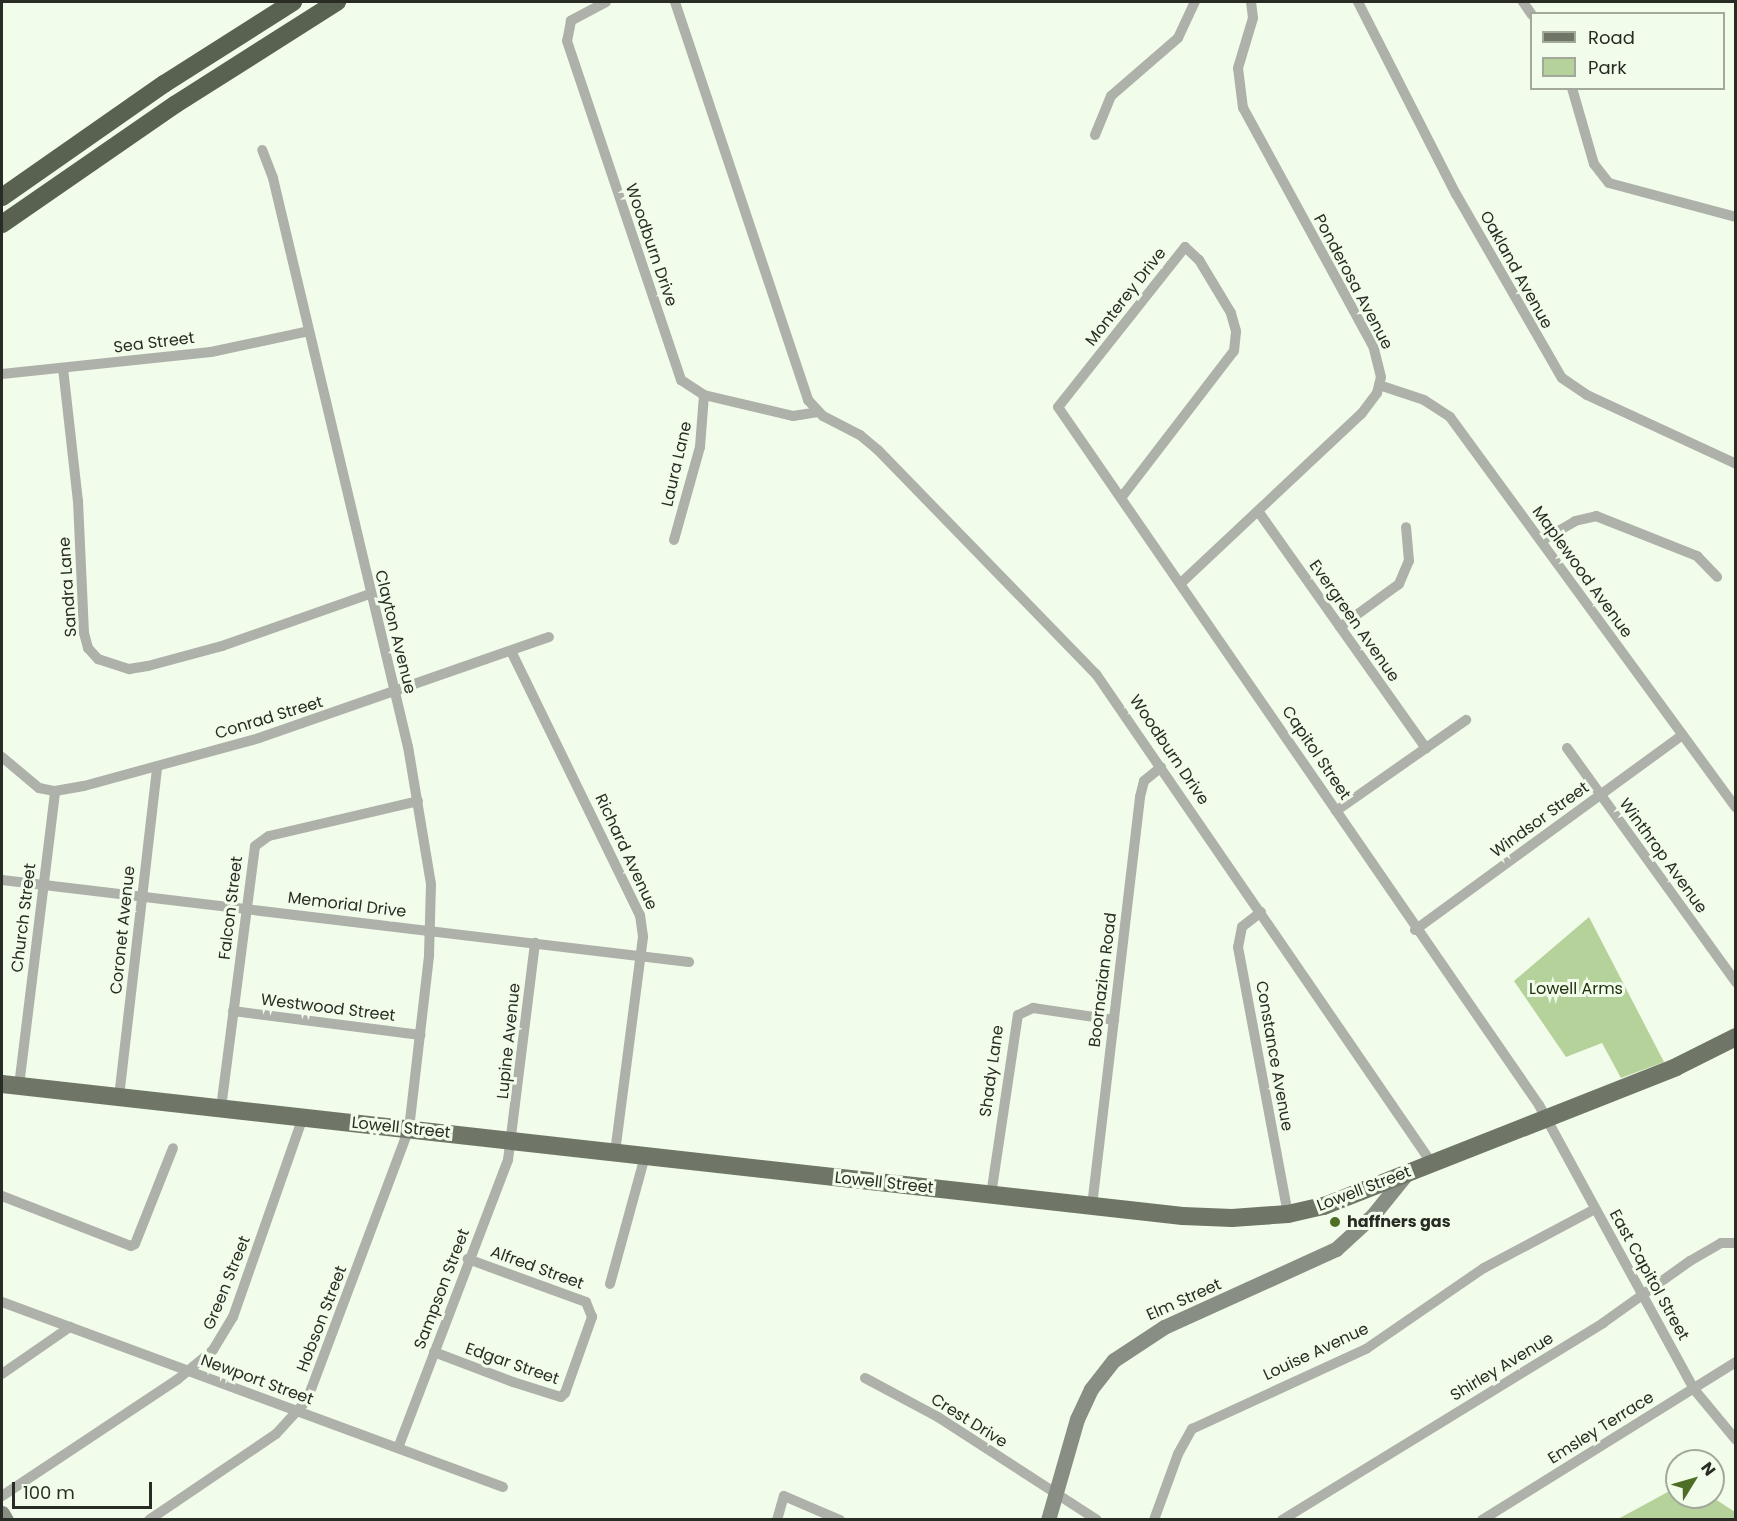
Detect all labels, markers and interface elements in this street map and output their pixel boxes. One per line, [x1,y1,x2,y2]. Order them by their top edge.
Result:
legend [1530,12,1725,90]
text: Road [1588,25,1635,50]
text: Park [1588,55,1627,80]
street label: Woodburn Drive [621,181,681,309]
street label: Oakland Avenue [1476,208,1556,332]
street label: Ponderosa Avenue [1309,211,1397,353]
street label: Monterey Drive [1082,244,1170,350]
street label: Sea Street [113,329,195,357]
street label: Laura Lane [658,419,696,509]
street label: Maplewood Avenue [1528,502,1636,642]
street label: Sandra Lane [55,536,81,638]
street label: Evergreen Avenue [1305,556,1403,686]
street label: Clayton Avenue [370,568,420,696]
street label: Woodburn Drive [1125,691,1213,809]
street label: Conrad Street [213,693,325,743]
street label: Capitol Street [1278,702,1354,804]
street label: Windsor Street [1487,778,1593,862]
street label: Richard Avenue [591,791,661,913]
street label: Winthrop Avenue [1615,795,1711,917]
street label: Falcon Street [215,855,247,961]
street label: Church Street [8,862,40,974]
street label: Coronet Avenue [107,865,139,995]
street label: Memorial Drive [287,888,407,922]
street label: Boornazian Road [1085,912,1121,1048]
street label: Constance Avenue [1251,979,1297,1133]
park label: Lowell Arms [1529,979,1623,999]
street label: Lupine Avenue [493,982,525,1100]
street label: Westwood Street [260,990,396,1026]
street label: Shady Lane [976,1024,1008,1118]
street label: Lowell Street [351,1113,451,1143]
street label: Lowell Street [1314,1162,1414,1216]
street label: Lowell Street [834,1168,934,1198]
street label: East Capitol Street [1605,1206,1693,1344]
place label: haffners gas [1347,1212,1451,1232]
marker: haffners gas [1328,1215,1342,1229]
street label: Sampson Street [410,1226,474,1352]
street label: Green Street [199,1233,255,1333]
street label: Alfred Street [488,1242,586,1294]
street label: Hobson Street [293,1263,351,1375]
street label: Elm Street [1144,1275,1224,1325]
street label: Louise Avenue [1260,1319,1372,1385]
street label: Shirley Avenue [1447,1329,1557,1405]
street label: Edgar Street [463,1339,561,1389]
street label: Newport Street [198,1351,316,1409]
street label: Emsley Terrace [1545,1388,1657,1468]
street label: Crest Drive [927,1390,1011,1452]
north arrow [1665,1449,1725,1509]
text: N [1695,1457,1721,1481]
scale bar [15,1470,154,1508]
text: 100 m [23,1480,75,1505]

